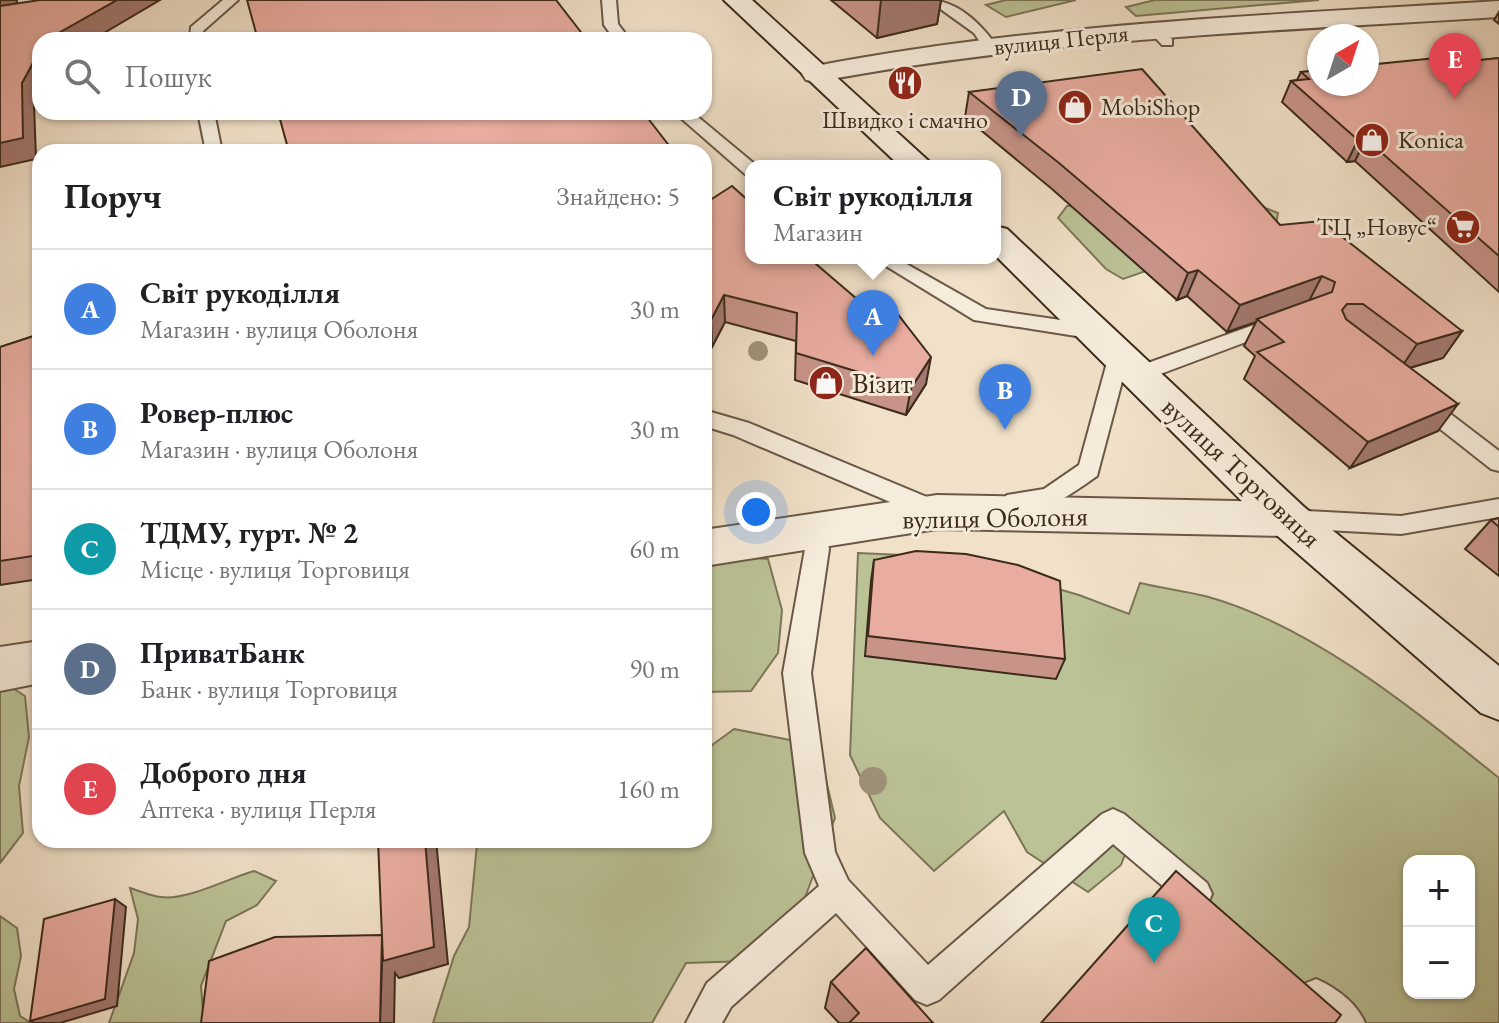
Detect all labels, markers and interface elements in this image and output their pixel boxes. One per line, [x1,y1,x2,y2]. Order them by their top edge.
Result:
street label: вулиця Перля [992,17,1130,62]
north arrow [1307,24,1379,96]
search box [32,32,712,120]
pin: E [1429,33,1481,99]
icon: search [60,54,104,98]
text: Пошук [124,57,212,96]
restaurant icon: Швидко і смачно [886,64,924,102]
pin: D [995,71,1047,137]
shop icon: MobiShop [1056,88,1094,126]
place label: MobiShop [1101,91,1200,122]
place label: Швидко і смачно [822,104,988,135]
shop icon: Konica [1353,121,1391,159]
place label: Konica [1398,124,1464,155]
popup [745,160,1001,264]
text: Поруч [64,174,162,218]
text: Світ рукоділля [773,176,973,215]
text: Знайдено: 5 [557,179,680,213]
supermarket icon: ТЦ „Новус“ [1444,208,1482,246]
place label: ТЦ „Новус“ [1317,211,1437,242]
text: Магазин [773,215,863,249]
text: Світ рукоділля [140,273,340,312]
pin: A [847,290,899,356]
text: A [81,292,99,326]
text: 30 m [630,292,680,326]
text: Магазин · вулиця Оболоня [140,312,418,346]
shop icon: Візит [807,364,845,402]
pin: B [979,364,1031,430]
place label: Візит [852,365,913,401]
street label: вулиця Торговиця [1155,389,1329,555]
text: Ровер-плюс [140,393,293,432]
text: B [82,412,98,446]
text: 30 m [630,412,680,446]
text: Магазин · вулиця Оболоня [140,432,418,466]
your location [736,492,776,532]
street label: вулиця Оболоня [902,497,1088,537]
text: ТДМУ, гурт. № 2 [140,513,358,552]
text: C [81,532,99,566]
text: 60 m [630,532,680,566]
text: Місце · вулиця Торговиця [140,552,410,586]
text: ПриватБанк [140,633,305,672]
text: D [80,652,100,686]
text: 90 m [630,652,680,686]
text: Банк · вулиця Торговиця [140,672,398,706]
text: Доброго дня [140,753,307,792]
text: E [83,772,97,806]
text: 160 m [617,772,680,806]
text: Аптека · вулиця Перля [140,792,376,826]
map controls [1403,855,1475,999]
button: + [1403,855,1475,927]
pin: C [1128,897,1180,963]
button: − [1403,927,1475,999]

